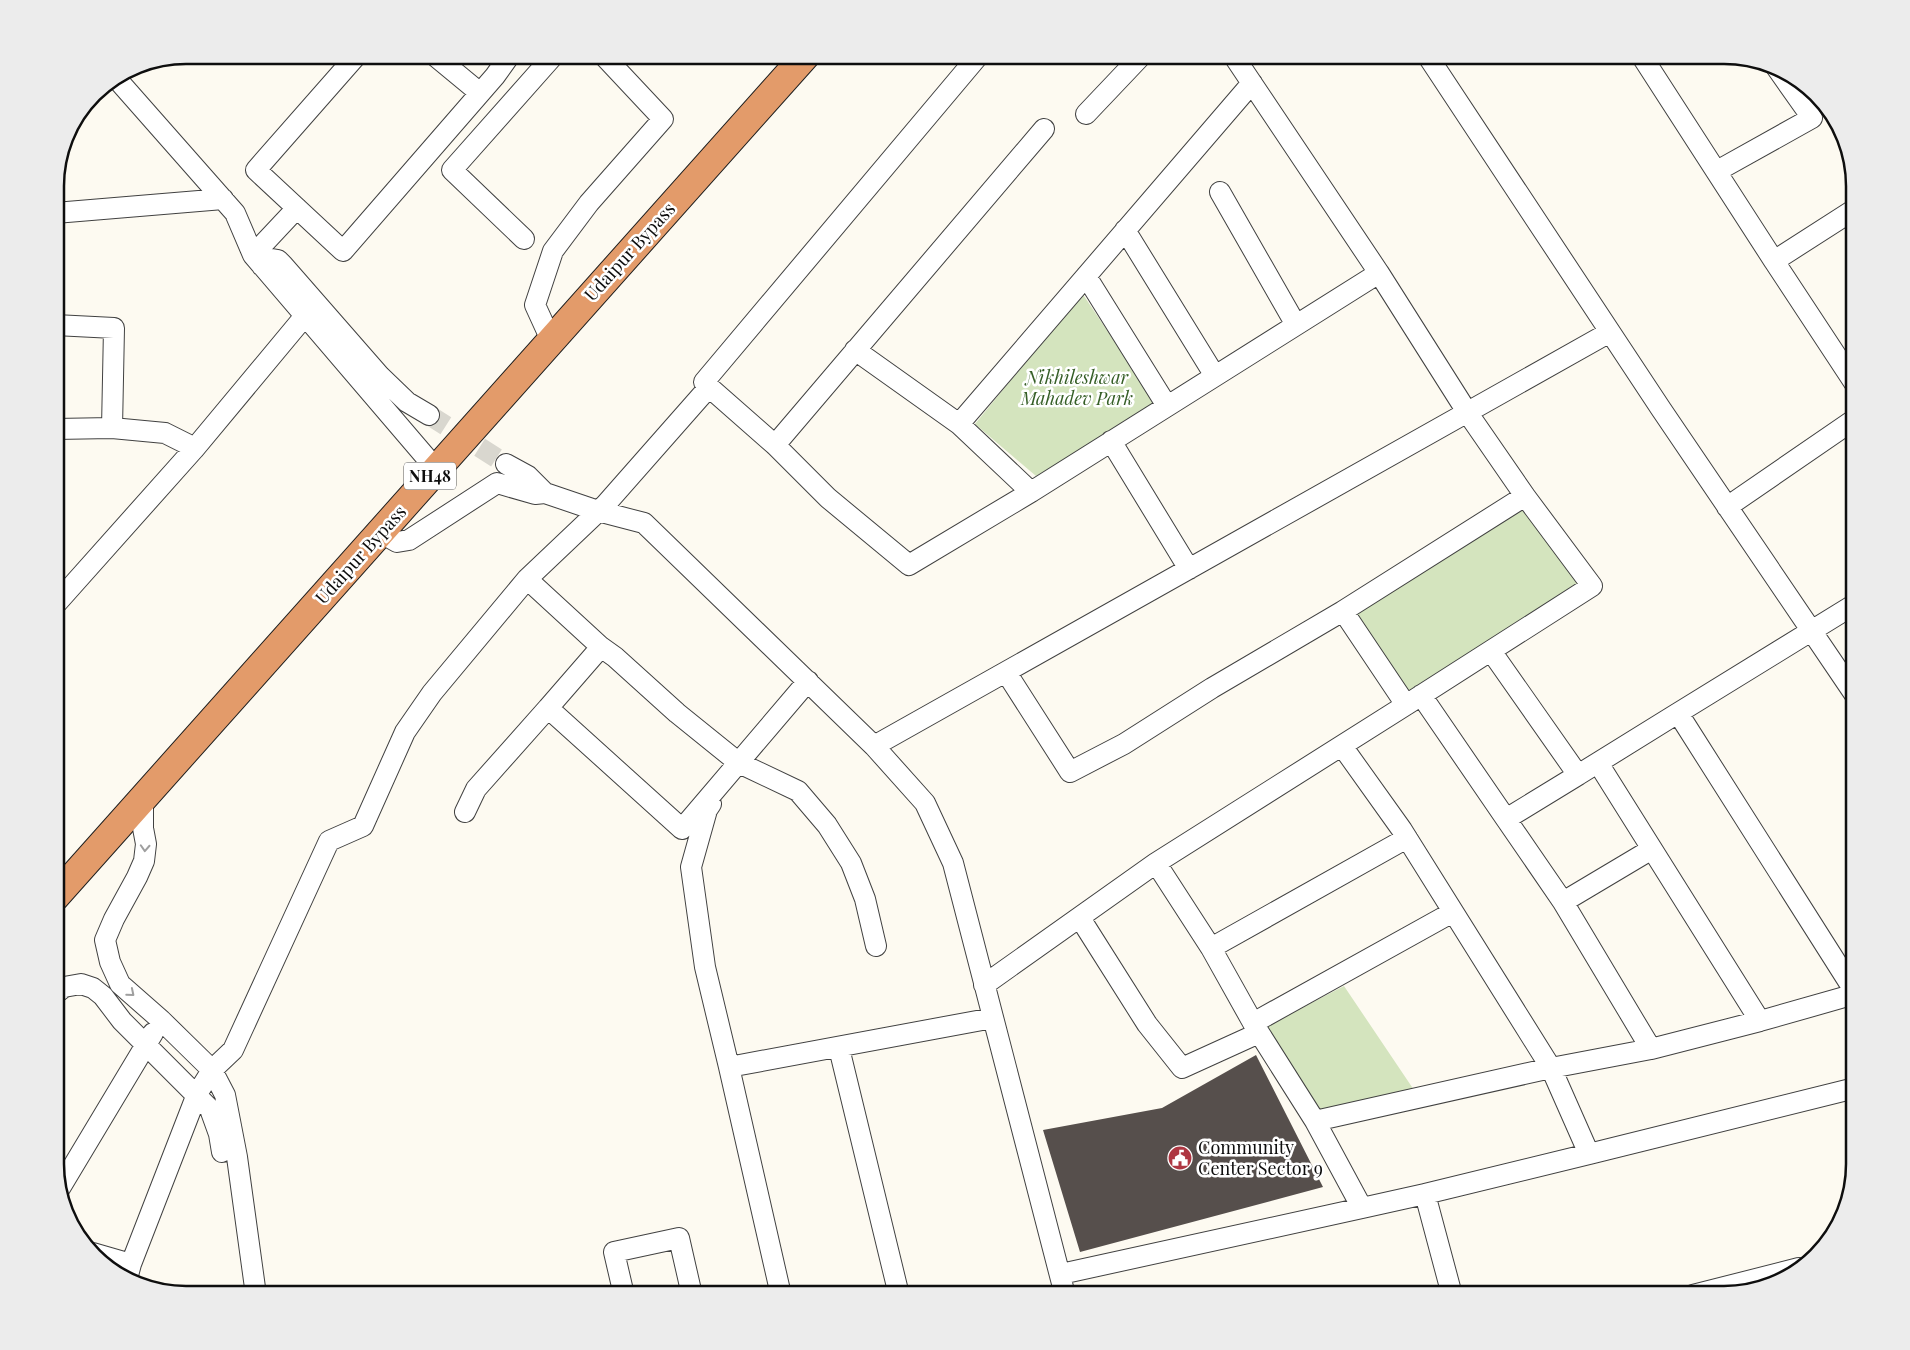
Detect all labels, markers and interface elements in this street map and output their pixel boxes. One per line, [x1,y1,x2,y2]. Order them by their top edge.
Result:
street label: Udaipur Bypass [578,197,680,306]
park label: Nikhileshwar Mahadev Park [1020,365,1133,410]
road number: NH48 [404,462,456,490]
street label: Udaipur Bypass [309,500,411,609]
one-way arrow [139,844,150,852]
one-way arrow [126,988,135,997]
place label: Community Center Sector 9 [1198,1135,1323,1180]
public building icon: Community Center Sector 9 [1167,1145,1193,1171]

